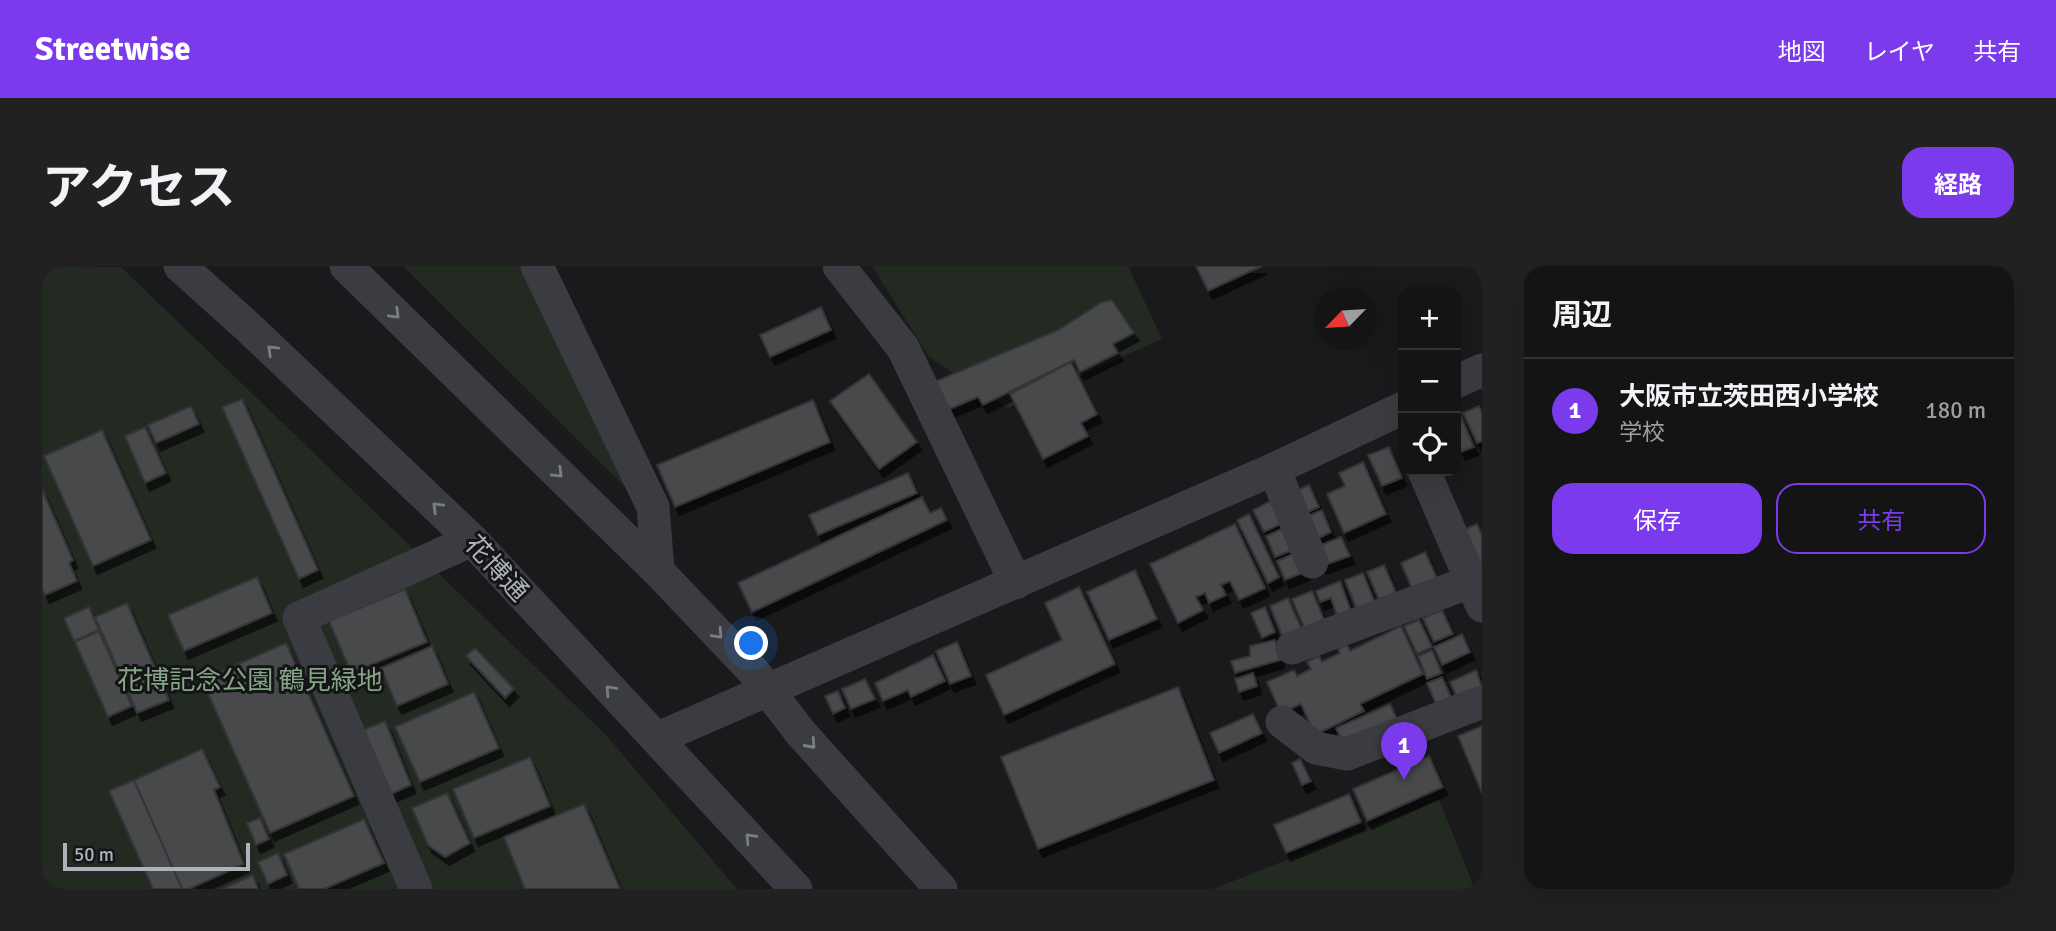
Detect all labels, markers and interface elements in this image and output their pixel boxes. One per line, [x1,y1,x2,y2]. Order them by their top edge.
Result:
text: Streetwise [35,29,191,70]
text: 地図 [1778,37,1826,67]
text: レイヤ [1864,37,1935,67]
text: 共有 [1973,37,2021,67]
button: 経路 [1902,147,2014,218]
text: アクセス [42,158,236,218]
north arrow [1314,287,1377,350]
map controls [1398,287,1461,476]
button: + [1398,287,1461,350]
text: 周辺 [1552,297,1612,334]
one-way arrow [387,305,400,318]
one-way arrow [267,345,280,358]
button: − [1398,350,1461,413]
text: 大阪市立茨田西小学校 [1619,381,1879,413]
text: 1 [1569,396,1581,425]
text: 180 m [1925,396,1986,425]
button: locate [1398,413,1461,476]
text: 学校 [1619,418,1665,447]
one-way arrow [550,464,563,477]
button: 保存 [1552,483,1762,554]
button: 共有 [1776,483,1986,554]
one-way arrow [432,502,445,515]
street label: 花博通 [458,529,535,608]
one-way arrow [710,626,722,639]
your location [734,626,768,660]
park label: 花博記念公園 鶴見緑地 [117,665,383,697]
one-way arrow [606,685,618,698]
pin: 1 [1381,722,1427,780]
one-way arrow [803,736,815,749]
one-way arrow [746,833,758,846]
scale bar [63,840,250,872]
text: 50 m [74,843,114,867]

